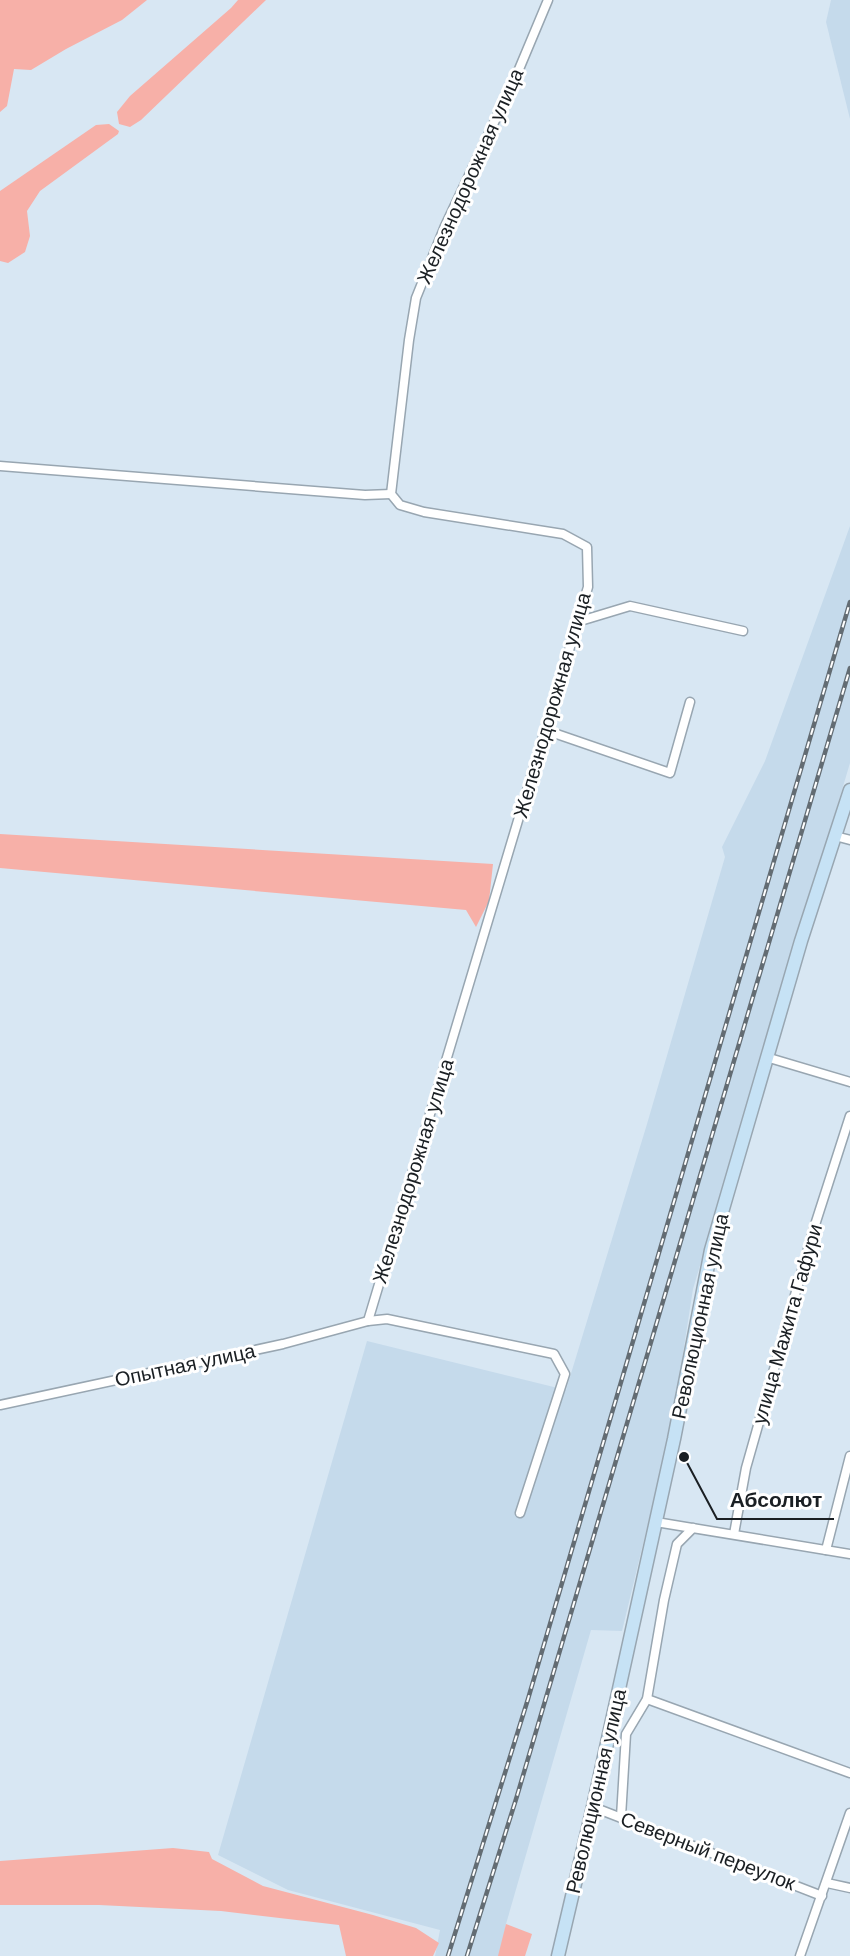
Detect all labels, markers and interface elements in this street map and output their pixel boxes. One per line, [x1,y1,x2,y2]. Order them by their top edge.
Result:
street label: Железнодорожная улица [411,63,530,288]
street label: Железнодорожная улица [507,588,597,821]
street label: Железнодорожная улица [366,1055,460,1286]
street label: Революционная улица [666,1210,735,1421]
street label: улица Мажита Гафури [746,1221,828,1427]
street label: Опытная улица [112,1337,259,1393]
callout: Абсолют [717,1480,834,1519]
text: Абсолют [730,1486,822,1514]
street label: Революционная улица [560,1685,632,1896]
street label: Северный переулок [617,1806,799,1896]

